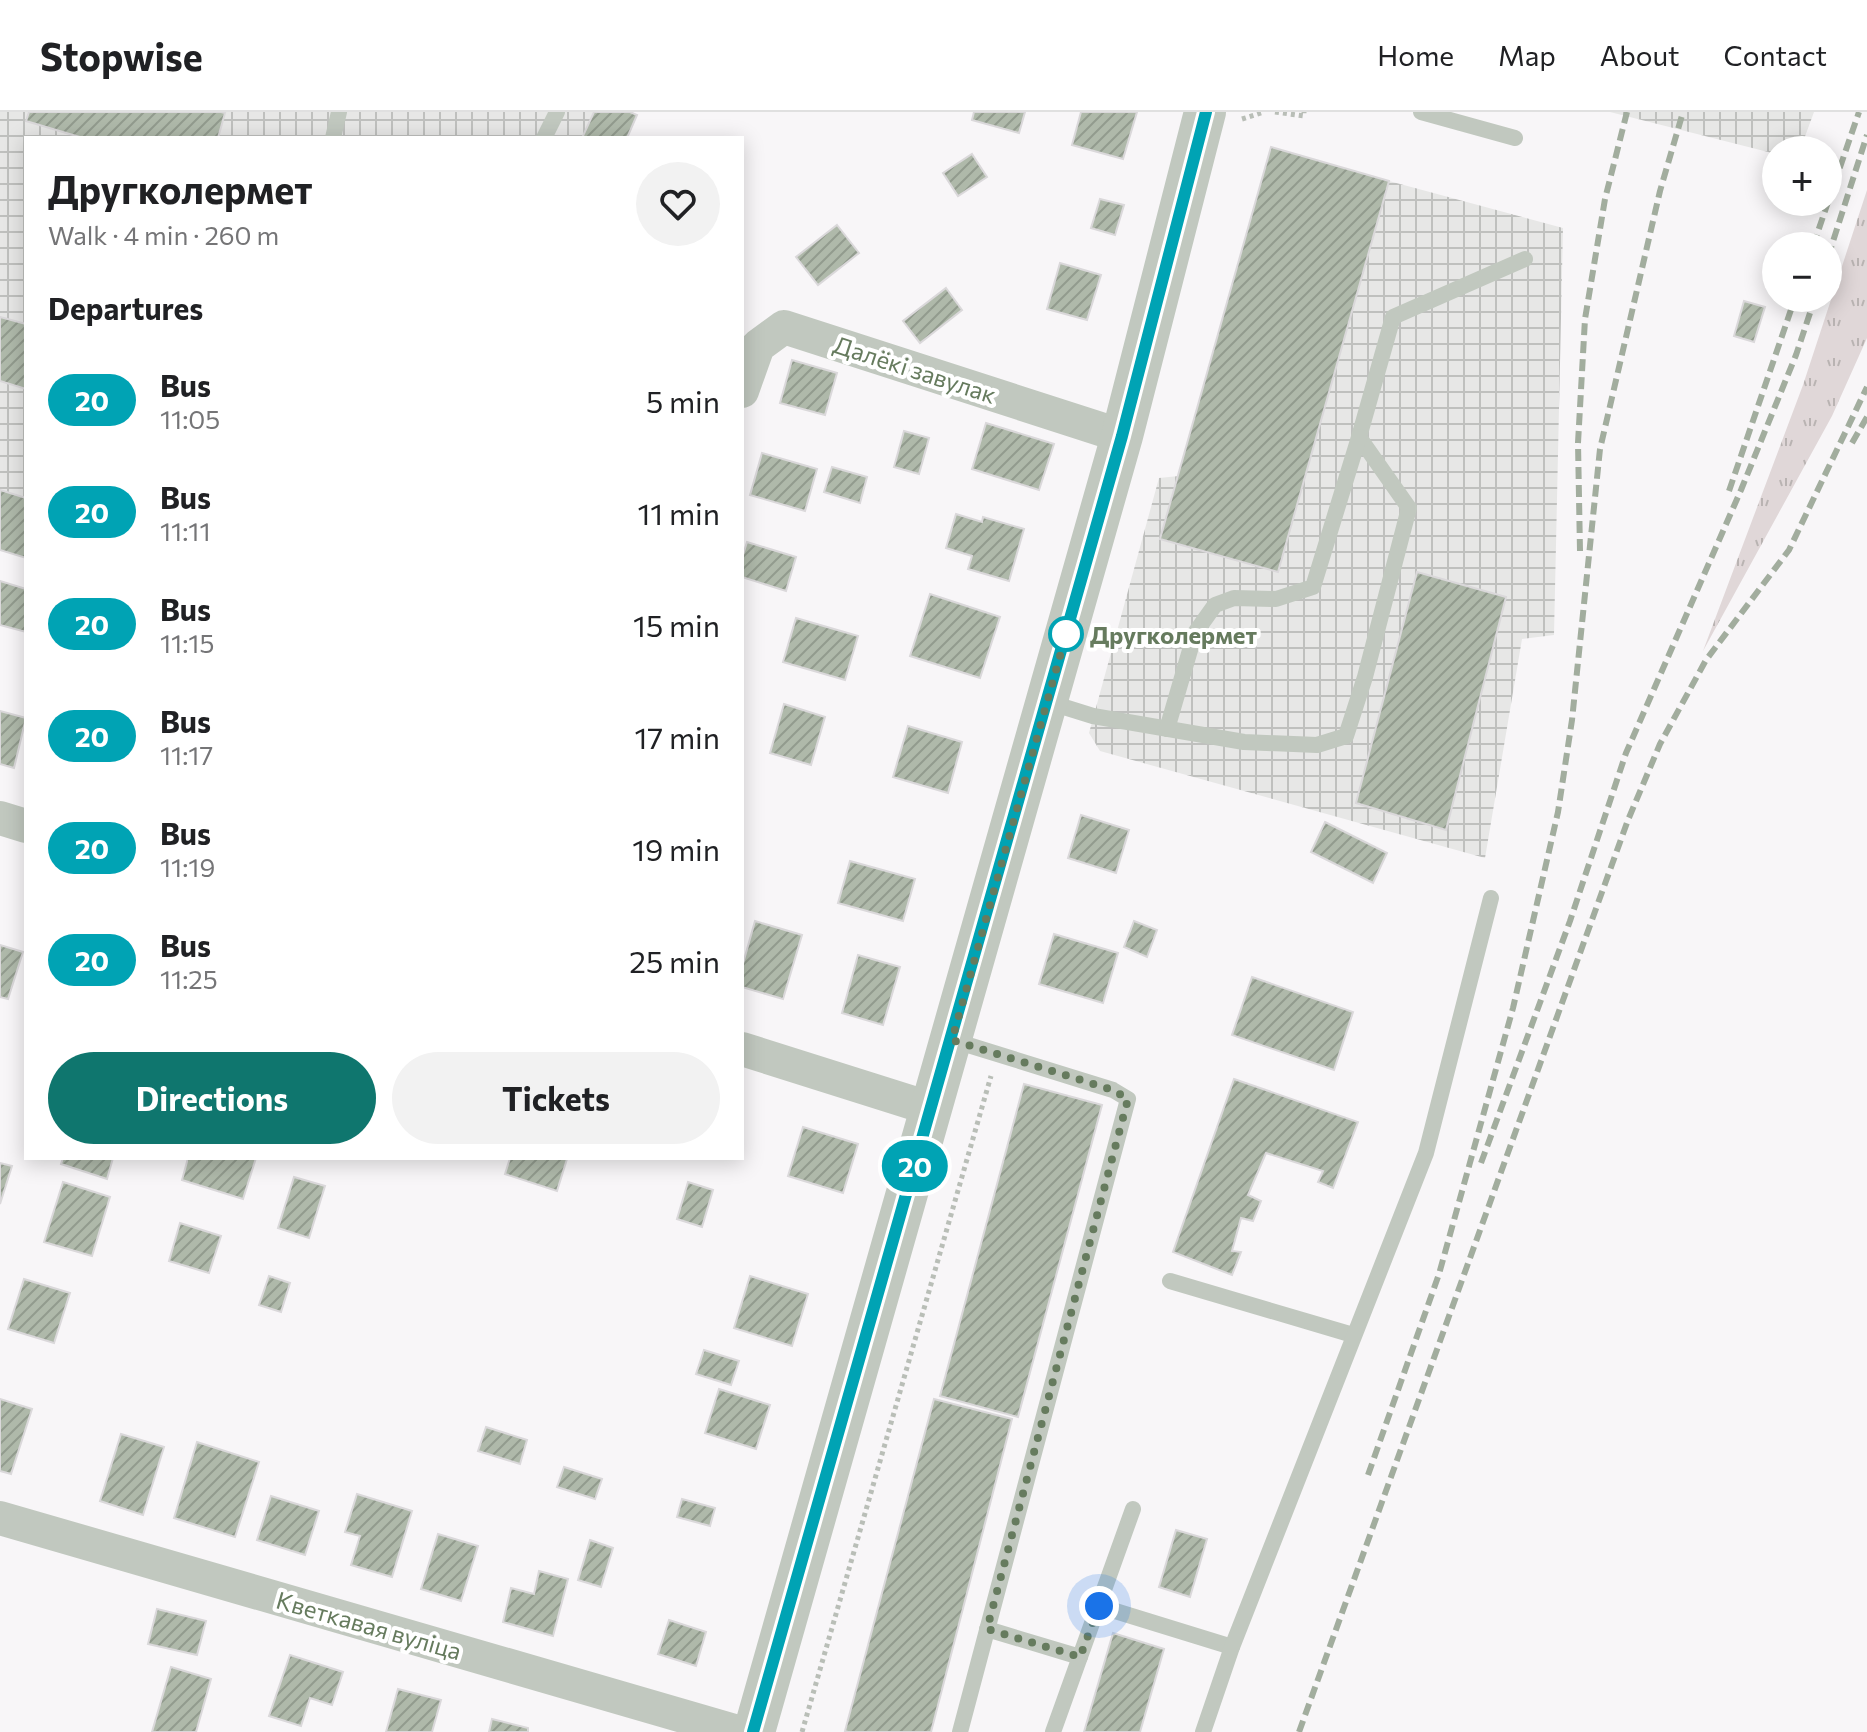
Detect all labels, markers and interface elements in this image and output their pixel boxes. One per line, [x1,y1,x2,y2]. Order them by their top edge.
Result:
text: Stopwise [40,32,203,79]
text: Home [1377,38,1454,72]
text: Map [1498,38,1556,72]
text: About [1600,38,1680,72]
text: Contact [1724,38,1827,72]
map controls [1762,136,1842,312]
button: + [1762,136,1842,216]
button: heart [636,162,720,246]
text: Другколермет [48,165,313,212]
text: Walk · 4 min · 260 m [48,219,279,250]
button: − [1762,232,1842,312]
text: Departures [48,289,203,326]
street label: Далёкі завулак [830,329,1000,409]
text: Bus [160,366,211,403]
text: 5 min [646,382,720,419]
text: 20 [75,383,109,417]
text: 11:05 [160,403,220,434]
text: Bus [160,478,211,515]
text: 11 min [638,494,720,531]
text: 20 [75,495,109,529]
text: 11:11 [160,515,211,546]
text: Bus [160,590,211,627]
text: 15 min [633,606,720,643]
text: 20 [75,607,109,641]
marker: Другколермет [1049,617,1083,651]
place label: Другколермет [1090,620,1258,649]
text: 11:15 [160,627,214,658]
text: Bus [160,702,211,739]
text: 17 min [635,718,720,755]
text: 20 [75,719,109,753]
text: 11:17 [160,739,213,770]
text: Bus [160,814,211,851]
text: 19 min [632,830,720,867]
text: 20 [75,831,109,865]
text: 11:19 [160,851,215,882]
text: Bus [160,926,211,963]
text: 25 min [629,942,720,979]
text: 20 [75,943,109,977]
text: 11:25 [160,963,218,994]
button: Directions [48,1052,376,1144]
button: Tickets [392,1052,720,1144]
line badge: 20 [879,1140,951,1192]
text: 20 [898,1149,932,1183]
street label: Кветкавая вуліца [273,1585,465,1665]
your location [1079,1586,1119,1626]

